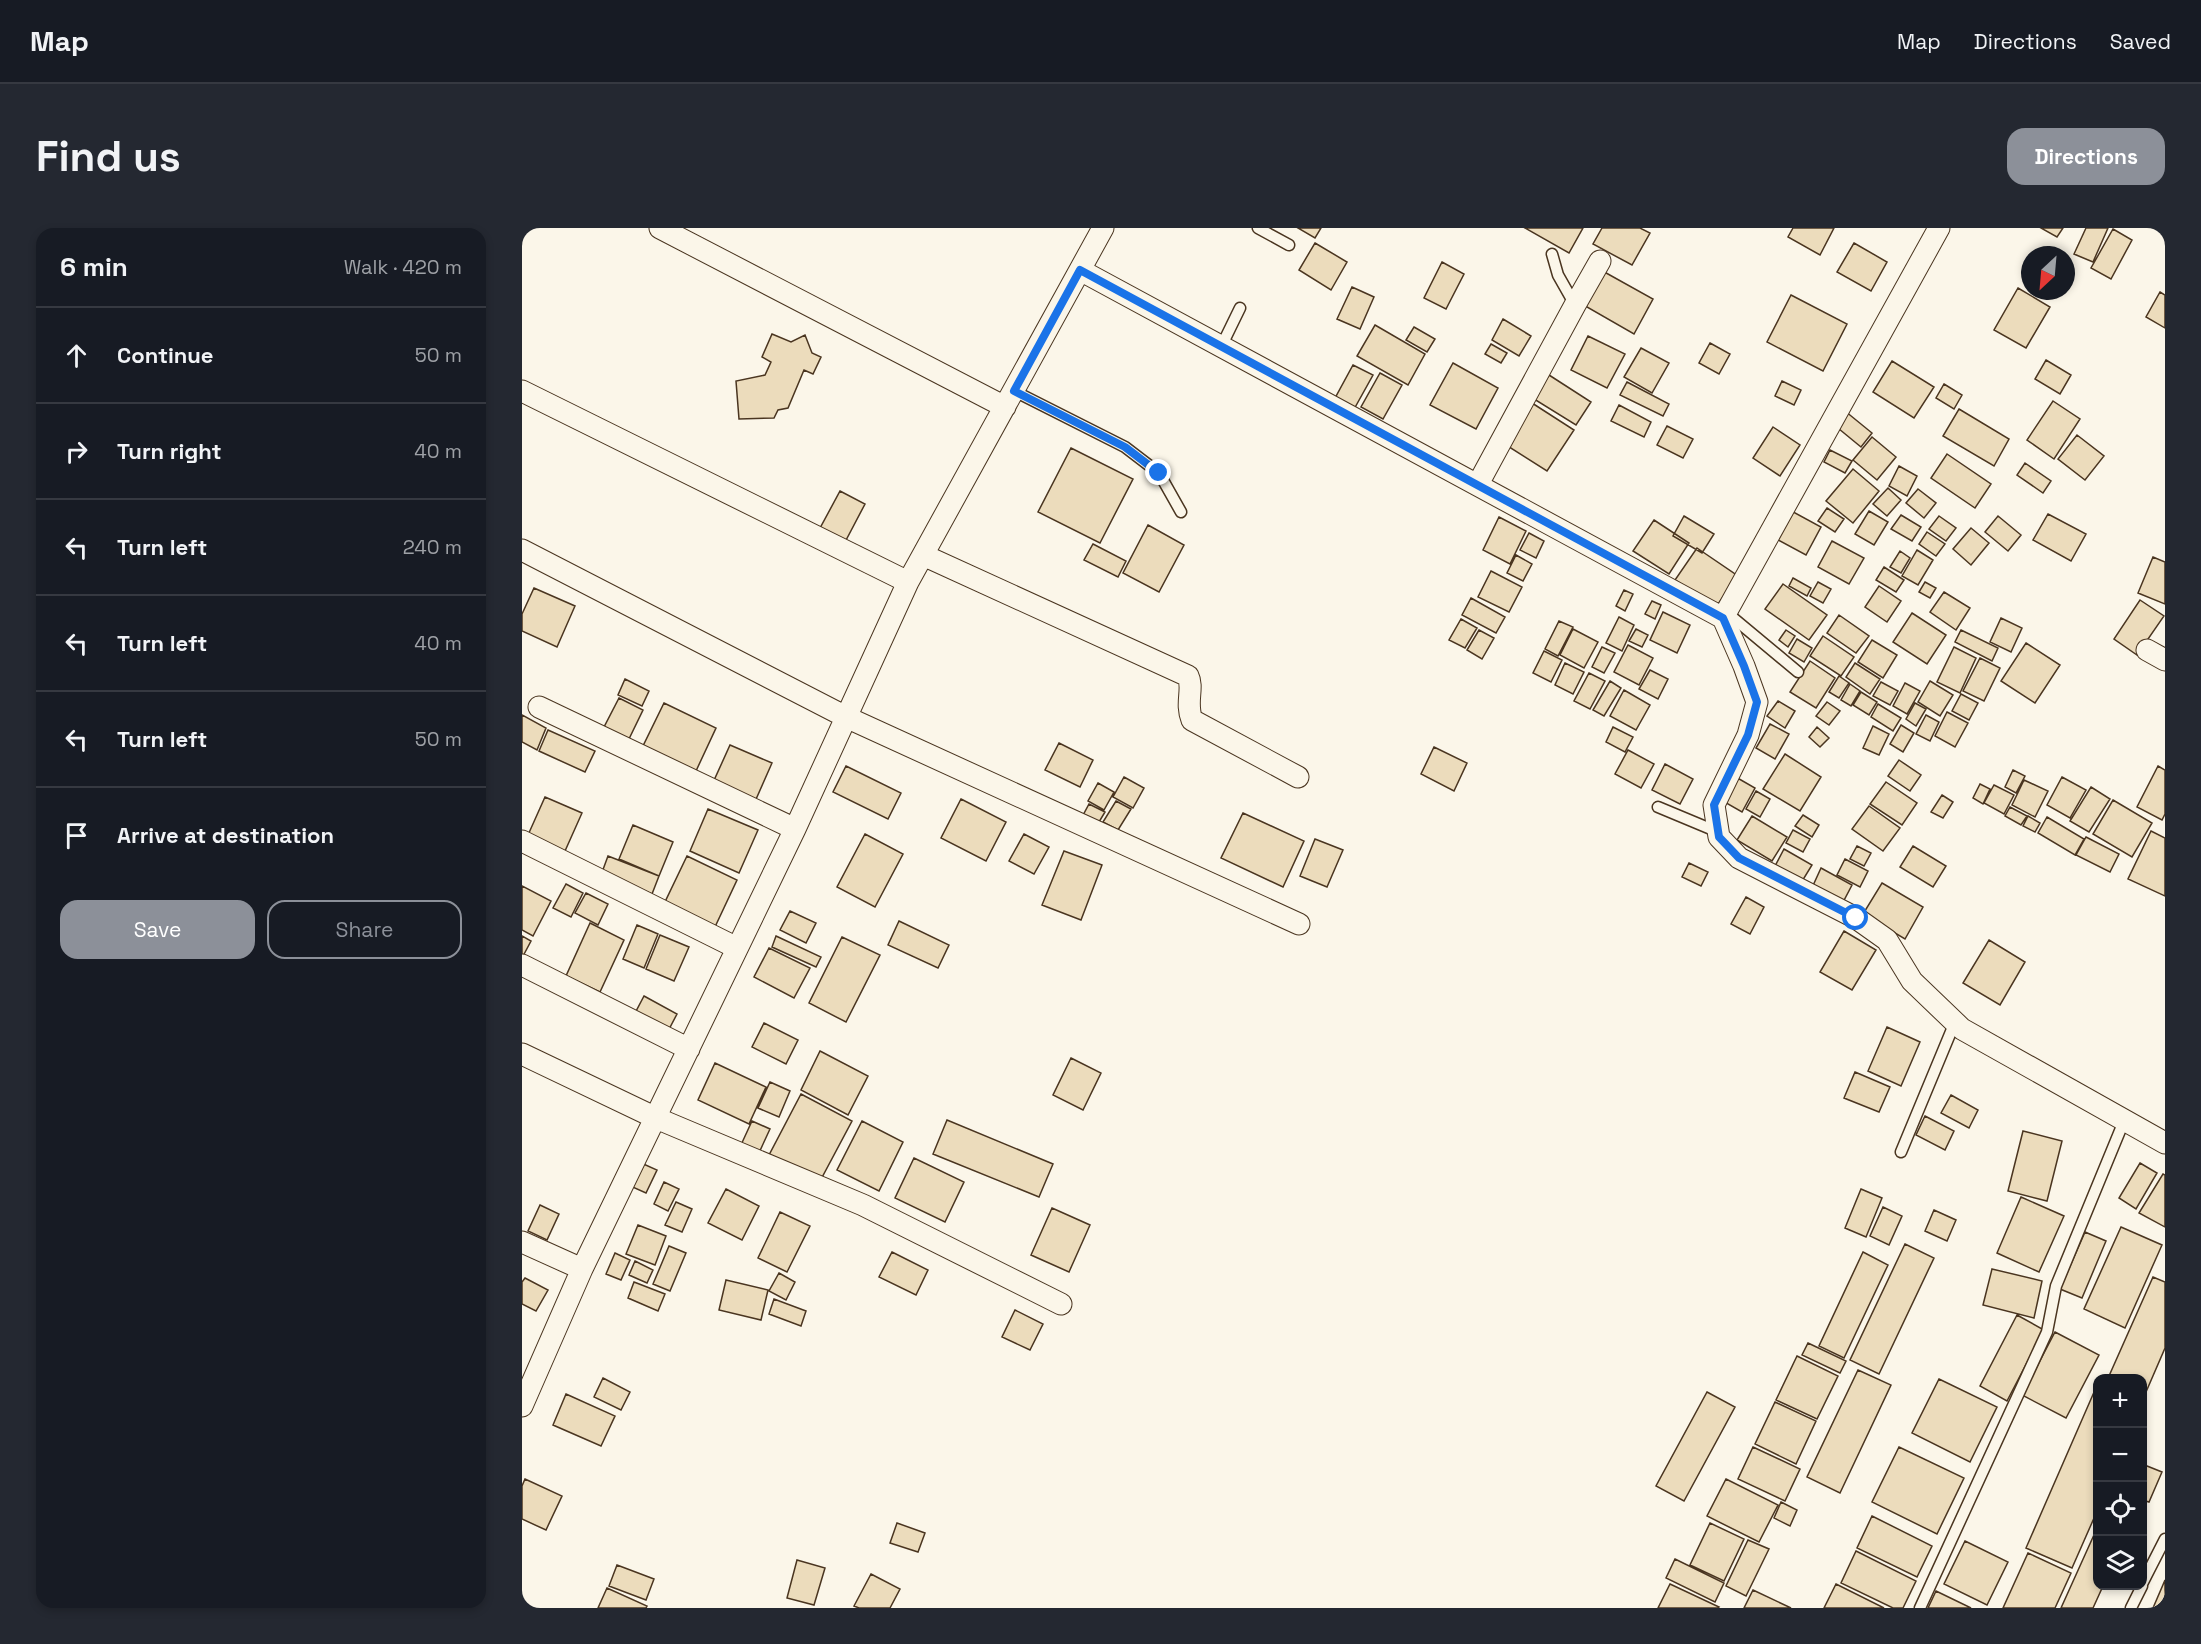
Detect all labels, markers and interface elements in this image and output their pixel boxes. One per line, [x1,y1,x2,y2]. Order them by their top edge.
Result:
text: Map [30,23,89,59]
text: Map [1897,28,1941,55]
text: Directions [1974,28,2077,55]
text: Saved [2110,28,2171,55]
button: Directions [2007,128,2165,185]
text: Find us [36,130,181,183]
north arrow [2021,246,2075,300]
text: 6 min [60,250,128,284]
text: Walk · 420 m [344,254,462,280]
icon: ahead [60,339,93,372]
text: Continue [117,341,213,369]
text: 50 m [415,342,462,368]
icon: right [60,435,93,468]
text: Turn right [117,437,222,465]
text: 40 m [414,438,462,464]
route end [1145,459,1171,485]
icon: left [60,531,93,564]
text: Turn left [117,533,207,561]
text: 240 m [403,534,462,560]
icon: left [60,627,93,660]
text: Turn left [117,629,207,657]
text: 40 m [414,630,462,656]
icon: left [60,723,93,756]
text: Turn left [117,725,207,753]
text: 50 m [415,726,462,752]
icon: arrive [60,819,93,852]
text: Arrive at destination [117,821,334,849]
button: Save [60,900,255,959]
button: Share [267,900,462,959]
route start [1842,904,1868,930]
map controls [2093,1374,2147,1590]
button: + [2093,1374,2147,1428]
button: − [2093,1428,2147,1482]
button: locate [2093,1482,2147,1536]
button: layers [2093,1536,2147,1590]

